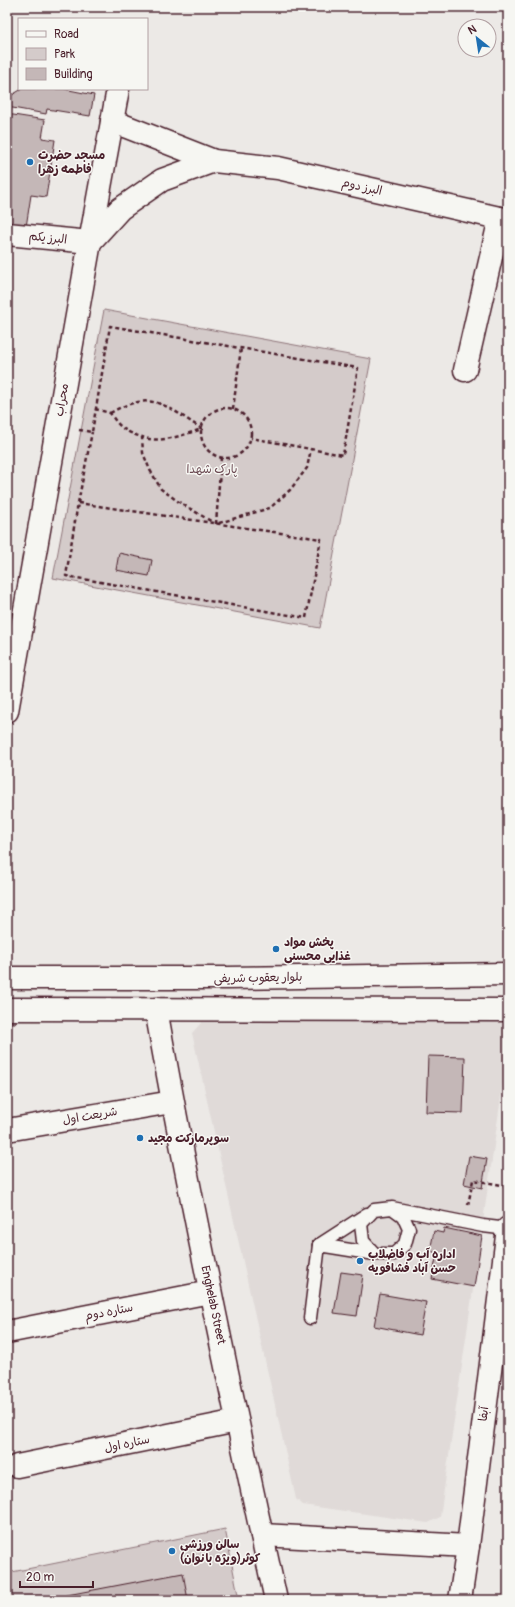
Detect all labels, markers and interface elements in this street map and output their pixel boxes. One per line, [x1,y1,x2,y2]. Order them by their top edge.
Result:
legend [18,18,148,90]
north arrow [457,18,497,58]
text: N [466,22,479,37]
text: Road [54,27,79,42]
text: Park [54,47,75,62]
text: Building [54,67,93,82]
place label: مسجد حضرت فاطمه زهرا [38,148,105,177]
marker: مسجد حضرت فاطمه زهرا [25,157,35,167]
street label: البرز دوم [340,175,384,200]
street label: البرز یکم [28,229,68,248]
street label: محراب [52,382,72,418]
park label: پارک شهدا [186,462,238,477]
place label: پخش مواد غذایی محسنی [284,935,351,964]
marker: پخش مواد غذایی محسنی [271,944,281,954]
street label: بلوار یعقوب شریفی [213,970,303,986]
street label: شریعت اول [61,1104,119,1128]
place label: سوپرمارکت مجید [148,1131,229,1146]
marker: سوپرمارکت مجید [135,1133,145,1143]
place label: اداره آب و فاضلاب حسن آباد فشافویه [368,1247,456,1276]
marker: اداره آب و فاضلاب حسن آباد فشافویه [355,1256,365,1266]
street label: Enghelab Street [197,1264,229,1346]
street label: ستاره دوم [84,1300,135,1325]
street label: آبفا [476,1405,492,1422]
street label: ستاره اول [103,1432,151,1456]
place label: سالن ورزشی کوثر(ویژه بانوان) [180,1537,261,1566]
marker: سالن ورزشی کوثر(ویژه بانوان) [167,1546,177,1556]
scale bar [20,1563,93,1589]
text: 20 m [26,1570,55,1585]

